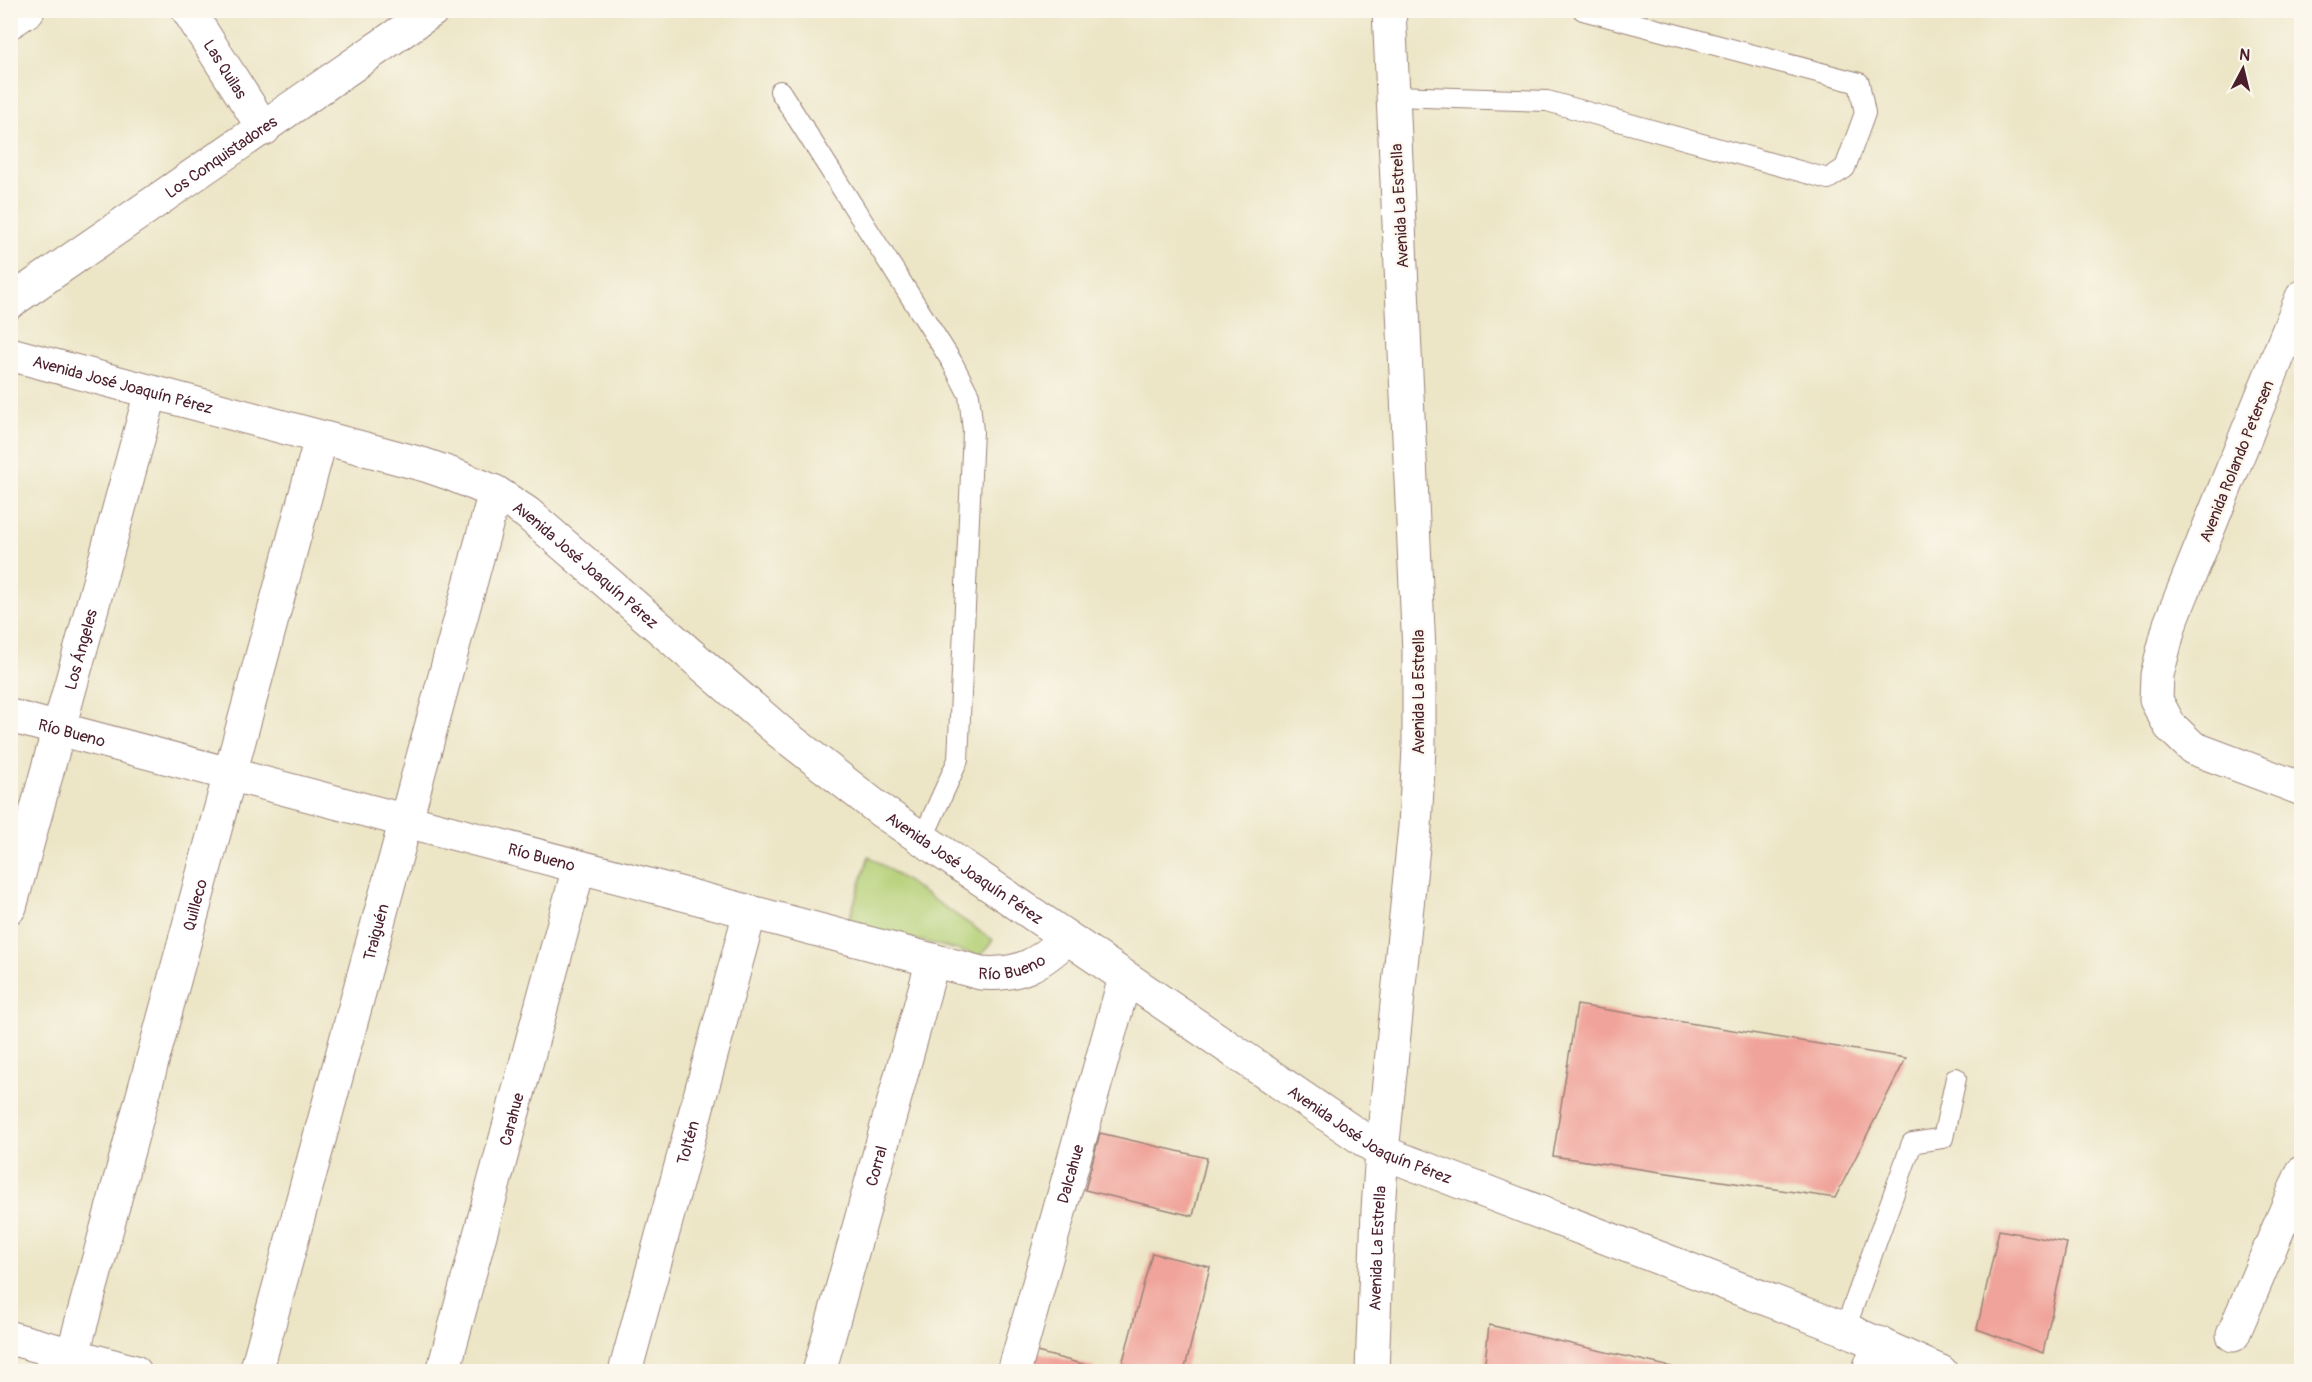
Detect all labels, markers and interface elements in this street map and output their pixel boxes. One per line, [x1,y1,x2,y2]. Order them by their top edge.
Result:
street label: Las Quilas [199,36,251,103]
north arrow [2213,39,2273,99]
text: N [2238,45,2251,66]
street label: Los Conquistadores [161,112,281,203]
street label: Avenida La Estrella [1387,143,1413,269]
street label: Avenida José Joaquín Pérez [31,352,215,419]
street label: Avenida Rolando Petersen [2195,378,2279,545]
street label: Avenida José Joaquín Pérez [509,497,662,633]
street label: Los Ángeles [61,607,102,692]
street label: Avenida La Estrella [1409,629,1429,755]
street label: Río Bueno [36,715,108,752]
street label: Avenida José Joaquín Pérez [882,808,1047,929]
street label: Río Bueno [506,839,578,876]
street label: Quilleco [179,877,212,933]
street label: Traiguén [359,902,394,963]
street label: Río Bueno [978,950,1050,985]
street label: Avenida José Joaquín Pérez [1284,1082,1454,1189]
street label: Carahue [495,1091,529,1148]
street label: Toltén [673,1118,704,1167]
street label: Dalcahue [1053,1142,1089,1206]
street label: Corral [862,1144,892,1189]
street label: Avenida La Estrella [1365,1185,1391,1311]

